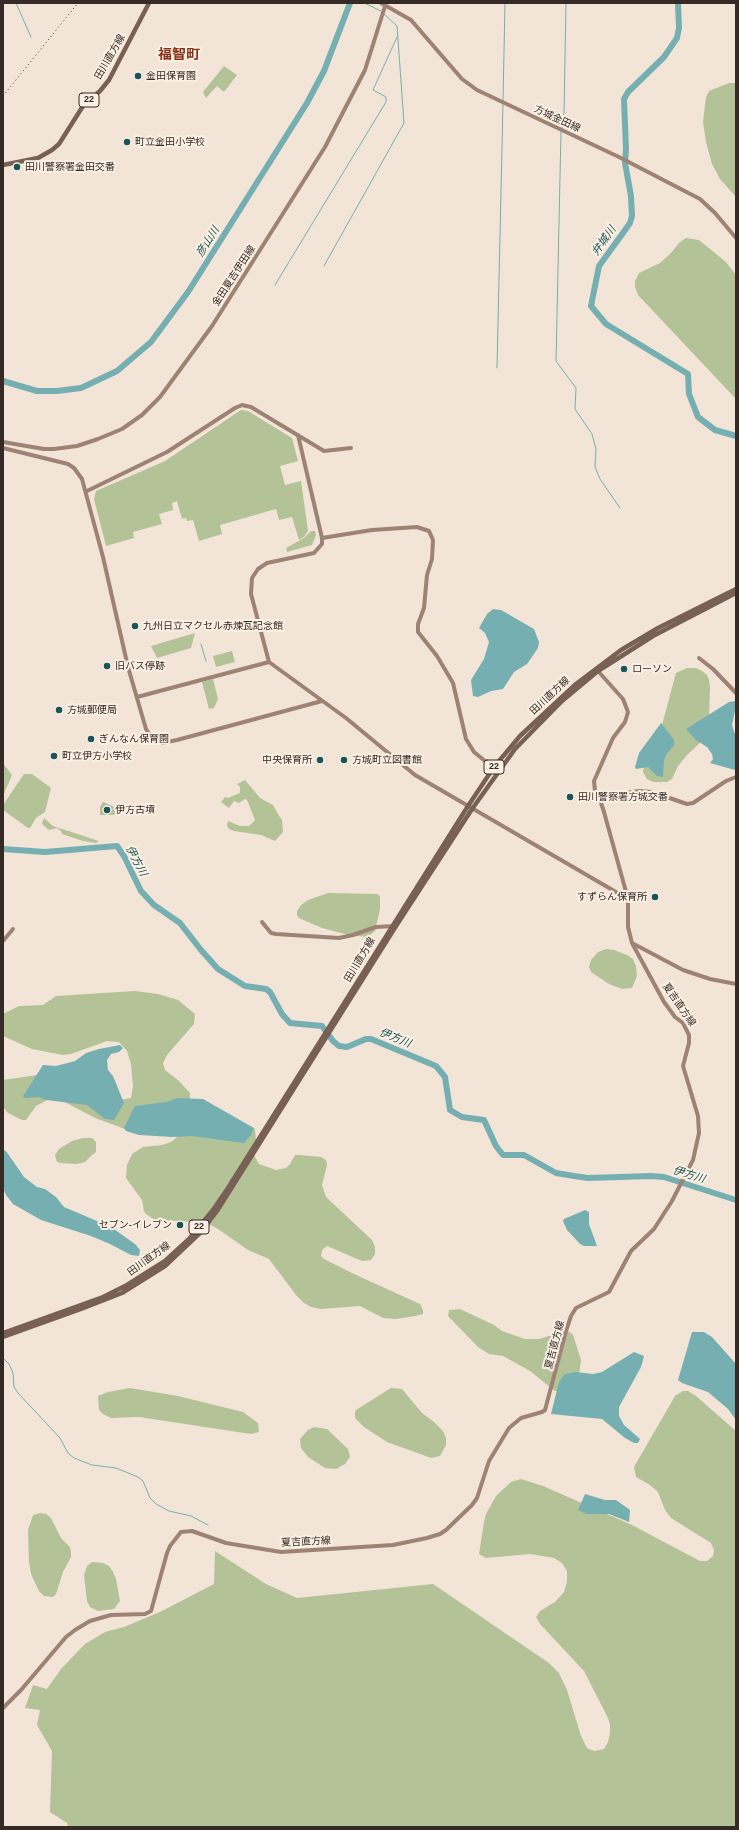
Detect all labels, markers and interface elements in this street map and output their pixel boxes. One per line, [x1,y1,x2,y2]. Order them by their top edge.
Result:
street label: 田川直方線 [92,32,128,82]
district label: 福智町 [158,47,200,63]
place label: 金田保育園 [146,70,196,82]
marker: 金田保育園 [133,71,143,81]
road number: 22 [79,93,99,107]
street label: 方城金田線 [532,103,582,135]
place label: 町立金田小学校 [135,136,205,148]
marker: 町立金田小学校 [122,137,132,147]
place label: 田川警察署金田交番 [25,161,115,173]
marker: 田川警察署金田交番 [12,162,22,172]
water label: 弁城川 [589,224,619,258]
water label: 彦山川 [194,225,222,259]
street label: 金田夏吉伊田線 [210,243,258,309]
place label: 九州日立マクセル赤煉瓦記念館 [143,620,283,632]
marker: 九州日立マクセル赤煉瓦記念館 [130,621,140,631]
place label: 旧バス停跡 [115,660,165,672]
marker: 旧バス停跡 [102,661,112,671]
place label: ローソン [632,663,672,675]
marker: ローソン [619,664,629,674]
street label: 田川直方線 [528,675,572,717]
place label: 方城郵便局 [67,704,117,716]
marker: 方城郵便局 [54,705,64,715]
place label: ぎんなん保育園 [99,733,169,745]
marker: ぎんなん保育園 [86,734,96,744]
place label: 町立伊方小学校 [62,750,132,762]
marker: 町立伊方小学校 [49,751,59,761]
place label: 中央保育所 [262,754,312,766]
place label: 方城町立図書館 [352,754,422,766]
marker: 中央保育所 [315,755,325,765]
marker: 方城町立図書館 [339,755,349,765]
road number: 22 [484,760,504,774]
place label: 田川警察署方城交番 [578,791,668,803]
marker: 田川警察署方城交番 [565,792,575,802]
place label: 伊方古墳 [115,804,155,816]
marker: 伊方古墳 [102,805,112,815]
water label: 伊方川 [122,843,150,879]
place label: すずらん保育所 [577,891,647,903]
marker: すずらん保育所 [650,892,660,902]
street label: 田川直方線 [342,935,378,985]
street label: 夏吉直方線 [660,981,698,1029]
water label: 伊方川 [377,1026,413,1050]
water label: 伊方川 [671,1164,707,1186]
place label: セブン-イレブン [99,1219,172,1231]
marker: セブン-イレブン [175,1220,185,1230]
road number: 22 [189,1220,209,1234]
street label: 田川直方線 [125,1239,173,1279]
street label: 夏吉直方線 [543,1319,567,1371]
street label: 夏吉直方線 [281,1535,331,1549]

